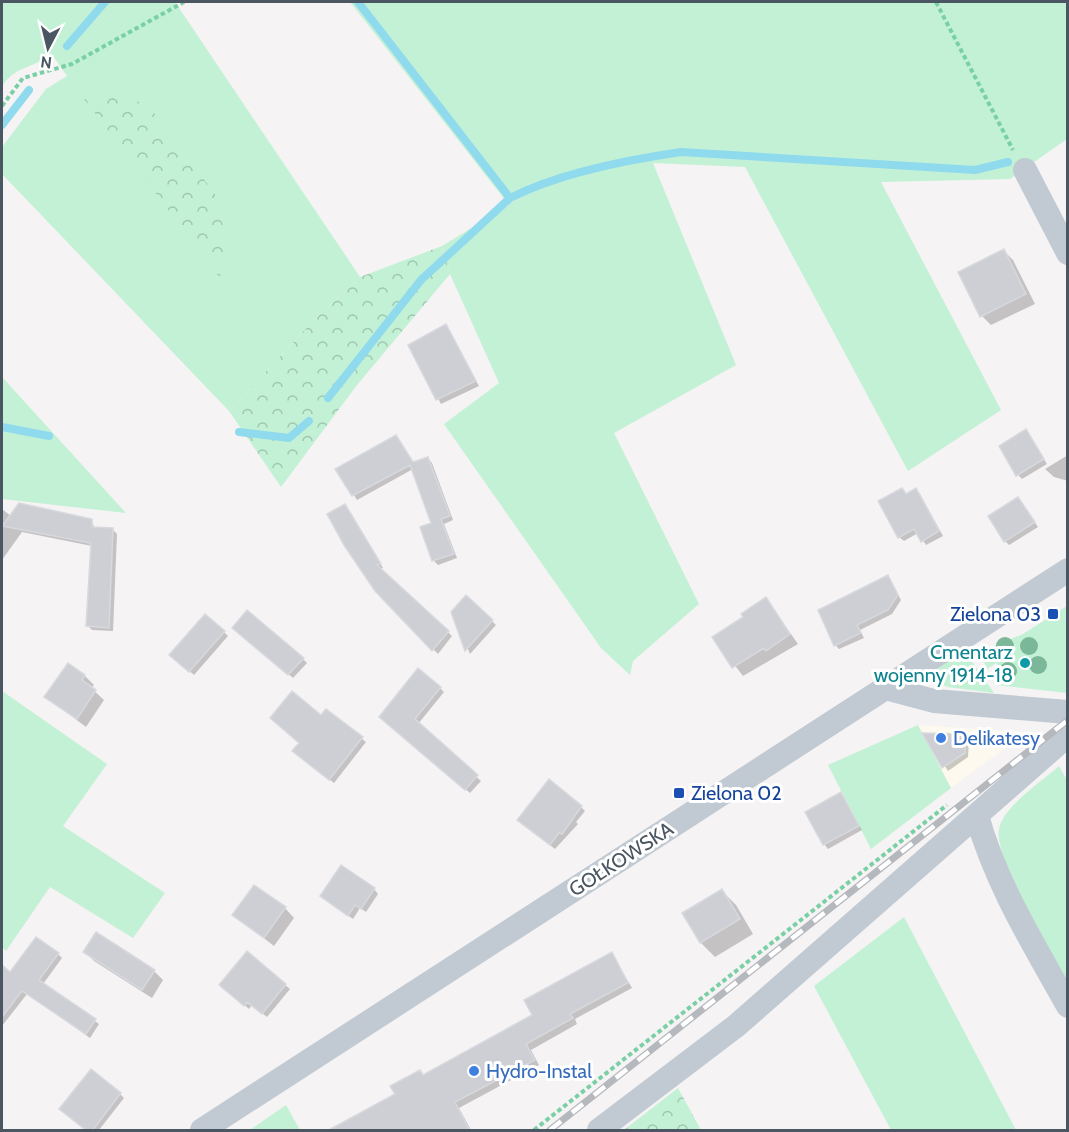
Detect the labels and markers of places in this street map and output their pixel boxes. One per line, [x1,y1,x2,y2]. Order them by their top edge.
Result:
place label: Zielona 03 [950,602,1041,626]
marker: Zielona 03 [1046,607,1060,621]
place label: Cmentarz wojenny 1914-18 [874,640,1013,687]
marker: Cmentarz wojenny 1914-18 [1018,656,1032,670]
place label: Delikatesy [953,726,1040,750]
marker: Delikatesy [934,731,948,745]
place label: Zielona 02 [691,781,782,805]
marker: Zielona 02 [672,786,686,800]
place label: Hydro-Instal [486,1059,592,1083]
marker: Hydro-Instal [467,1064,481,1078]

